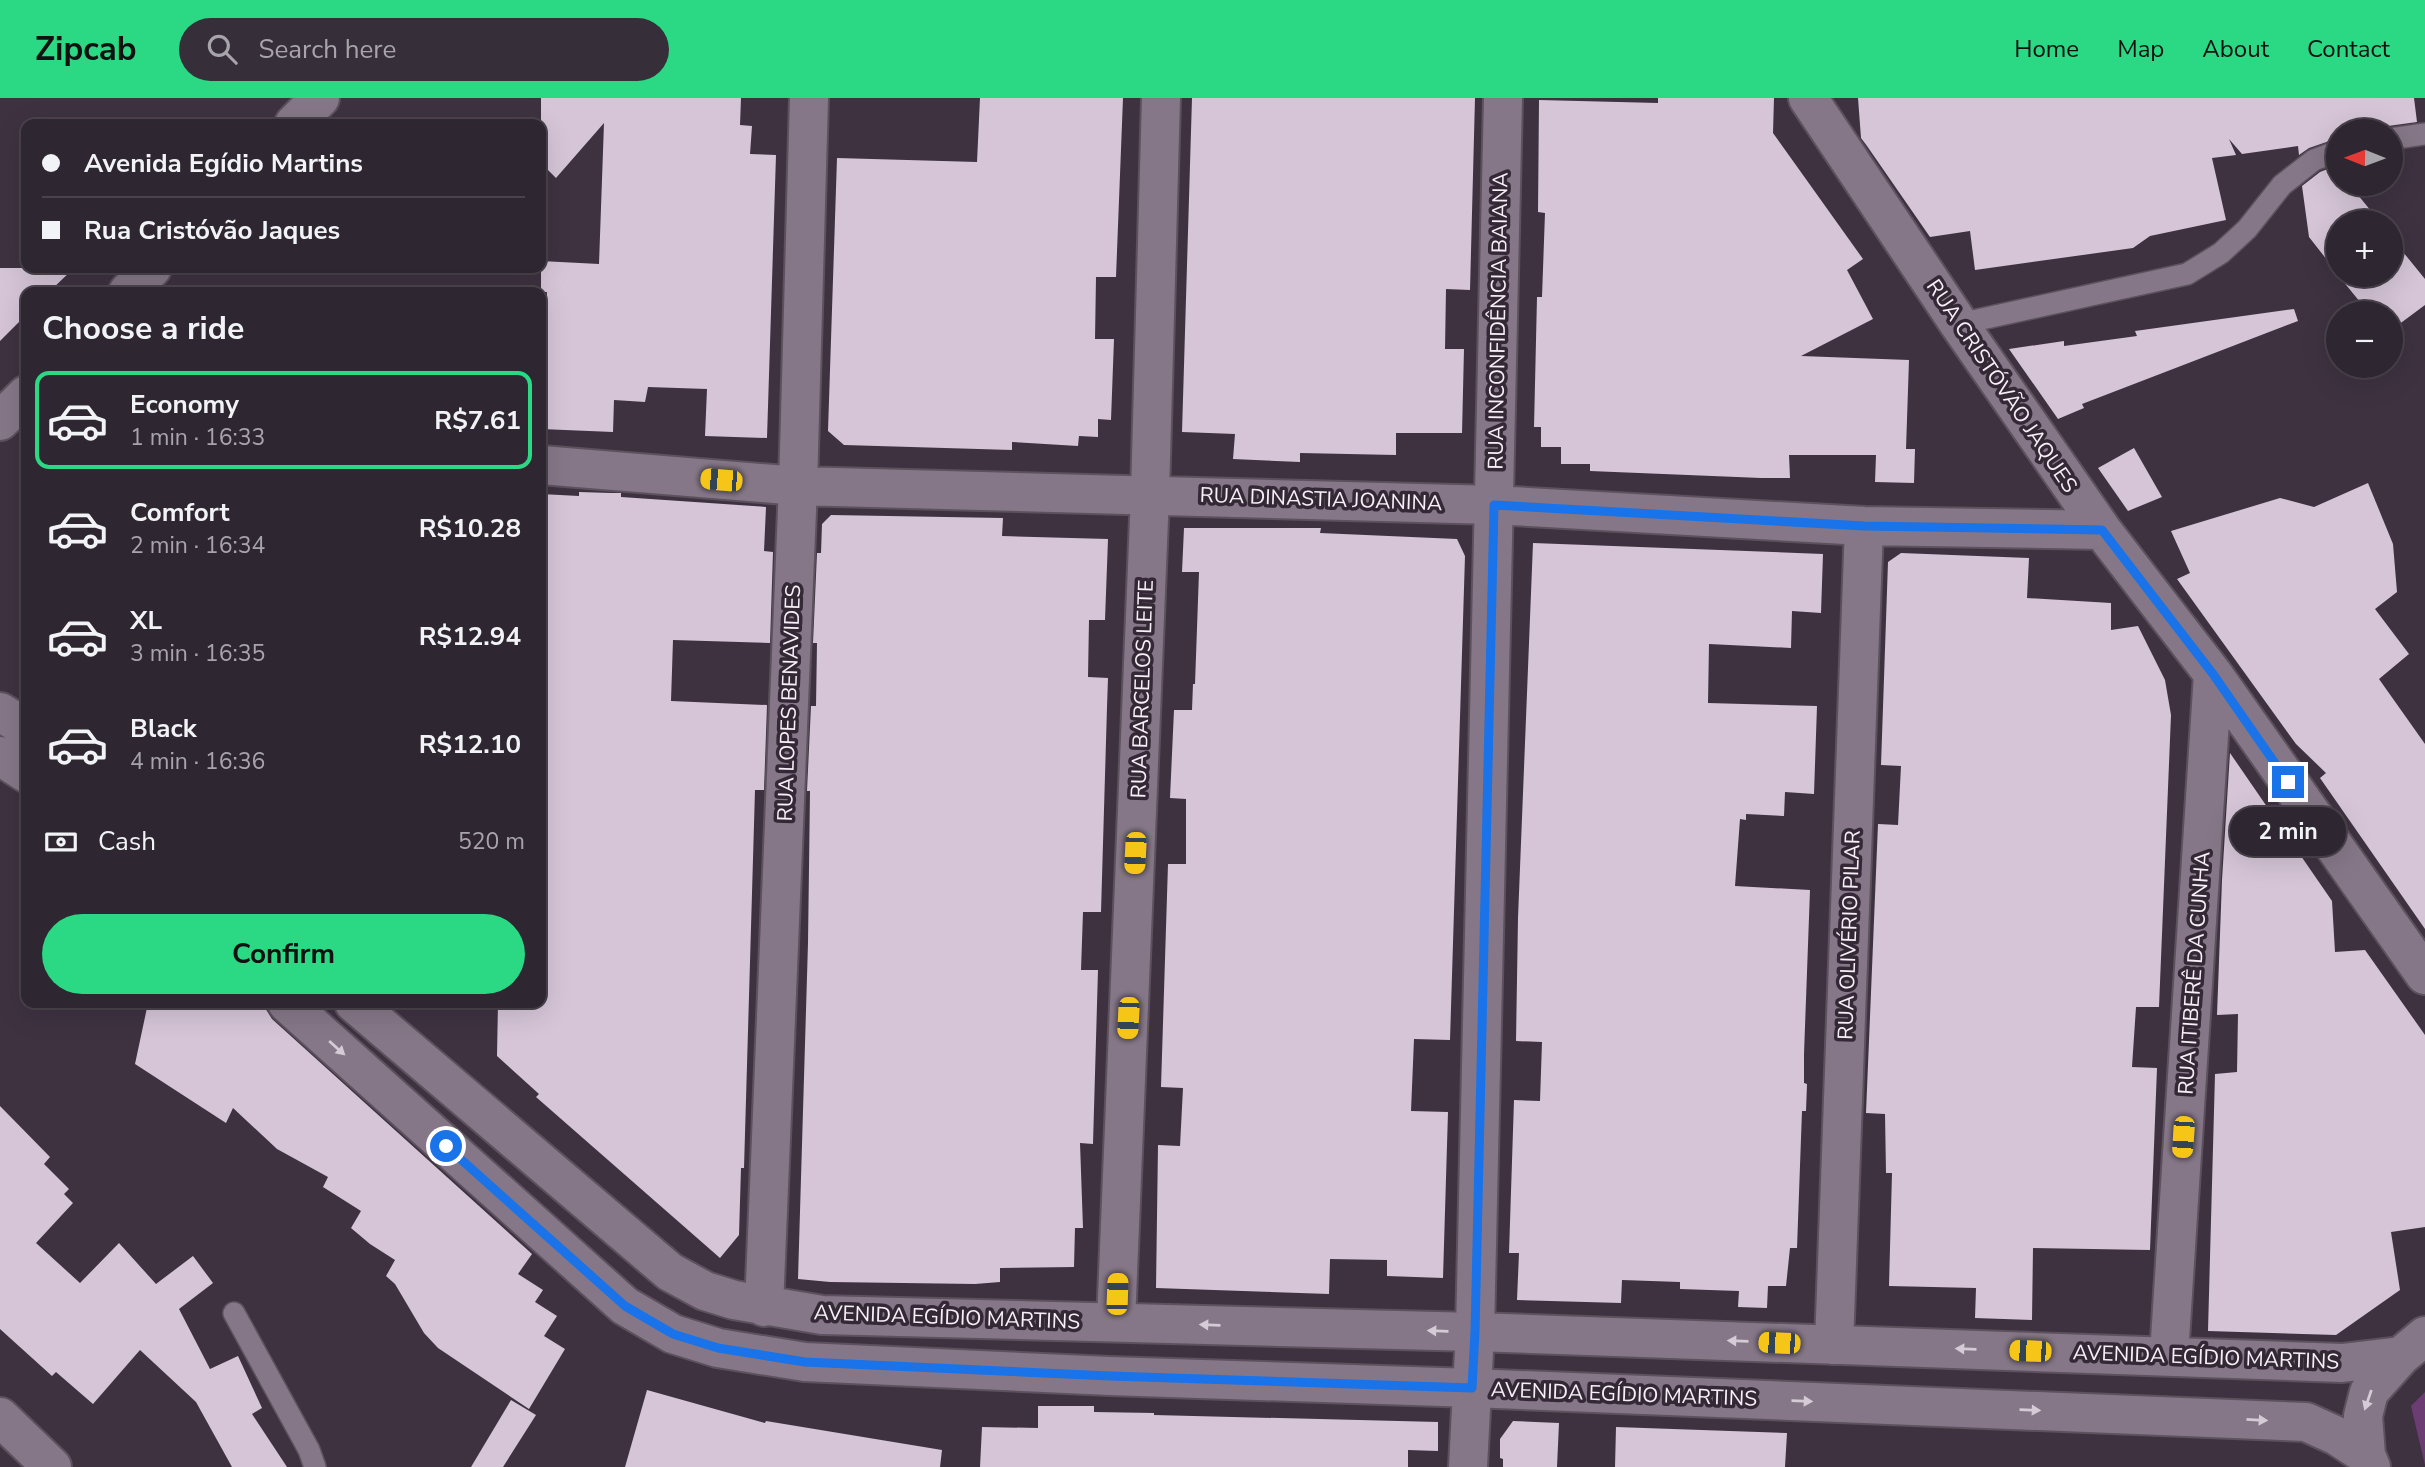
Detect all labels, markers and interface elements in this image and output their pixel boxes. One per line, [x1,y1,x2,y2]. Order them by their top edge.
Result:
search box [179,18,669,81]
text: Zipcab [35,27,137,72]
icon: search [203,30,241,68]
text: Search here [259,32,396,67]
text: Home [2014,33,2079,65]
text: Map [2117,33,2164,65]
text: About [2202,33,2269,65]
text: Contact [2307,33,2390,65]
north arrow [2326,119,2403,196]
map controls [2326,119,2403,378]
text: Avenida Egídio Martins [84,146,363,181]
street label: RUA INCONFIDÊNCIA BAIANA [1481,172,1515,470]
button: + [2326,210,2403,287]
text: Rua Cristóvão Jaques [84,213,340,248]
street label: RUA CRISTÓVÃO JAQUES [1920,274,2084,498]
button: − [2326,301,2403,378]
text: Choose a ride [42,307,244,350]
text: Economy [130,387,239,422]
icon: car [46,389,109,452]
text: R$7.61 [434,403,521,438]
text: 1 min · 16:33 [130,422,265,453]
car [700,468,743,492]
street label: RUA DINASTIA JOANINA [1199,481,1443,517]
text: Comfort [130,495,230,530]
icon: car [46,497,109,560]
text: R$10.28 [419,511,521,546]
text: 2 min · 16:34 [130,530,265,561]
street label: RUA BARCELOS LEITE [1124,579,1160,799]
street label: RUA LOPES BENAVIDES [771,584,807,822]
text: XL [130,603,162,638]
icon: car [46,605,109,668]
text: R$12.94 [419,619,521,654]
text: 3 min · 16:35 [130,638,265,669]
text: Black [130,711,197,746]
icon: car [46,713,109,776]
text: R$12.10 [419,727,521,762]
text: 4 min · 16:36 [130,746,265,777]
route end [2272,766,2304,798]
callout: 2 min [2230,806,2346,856]
text: 2 min [2258,816,2318,847]
icon: cash [42,823,80,861]
text: Cash [98,824,156,859]
text: 520 m [458,826,525,857]
street label: RUA OLIVÉRIO PILAR [1831,830,1867,1040]
car [1124,831,1147,875]
street label: RUA ITIBERÊ DA CUNHA [2172,850,2216,1096]
button: Confirm [42,914,525,994]
car [1117,996,1140,1040]
one-way arrow [329,1040,346,1056]
car [2172,1115,2195,1159]
route start [430,1130,462,1162]
car [1106,1273,1129,1315]
street label: AVENIDA EGÍDIO MARTINS [813,1298,1081,1336]
one-way arrow [1199,1319,1221,1330]
one-way arrow [1426,1325,1448,1336]
car [1758,1332,1801,1354]
one-way arrow [1727,1336,1749,1347]
street label: AVENIDA EGÍDIO MARTINS [2072,1338,2340,1376]
car [2009,1340,2052,1362]
one-way arrow [1954,1343,1976,1355]
street label: AVENIDA EGÍDIO MARTINS [1490,1375,1758,1413]
one-way arrow [2362,1390,2372,1411]
one-way arrow [1791,1396,1813,1407]
one-way arrow [2019,1405,2041,1416]
one-way arrow [2246,1414,2268,1425]

